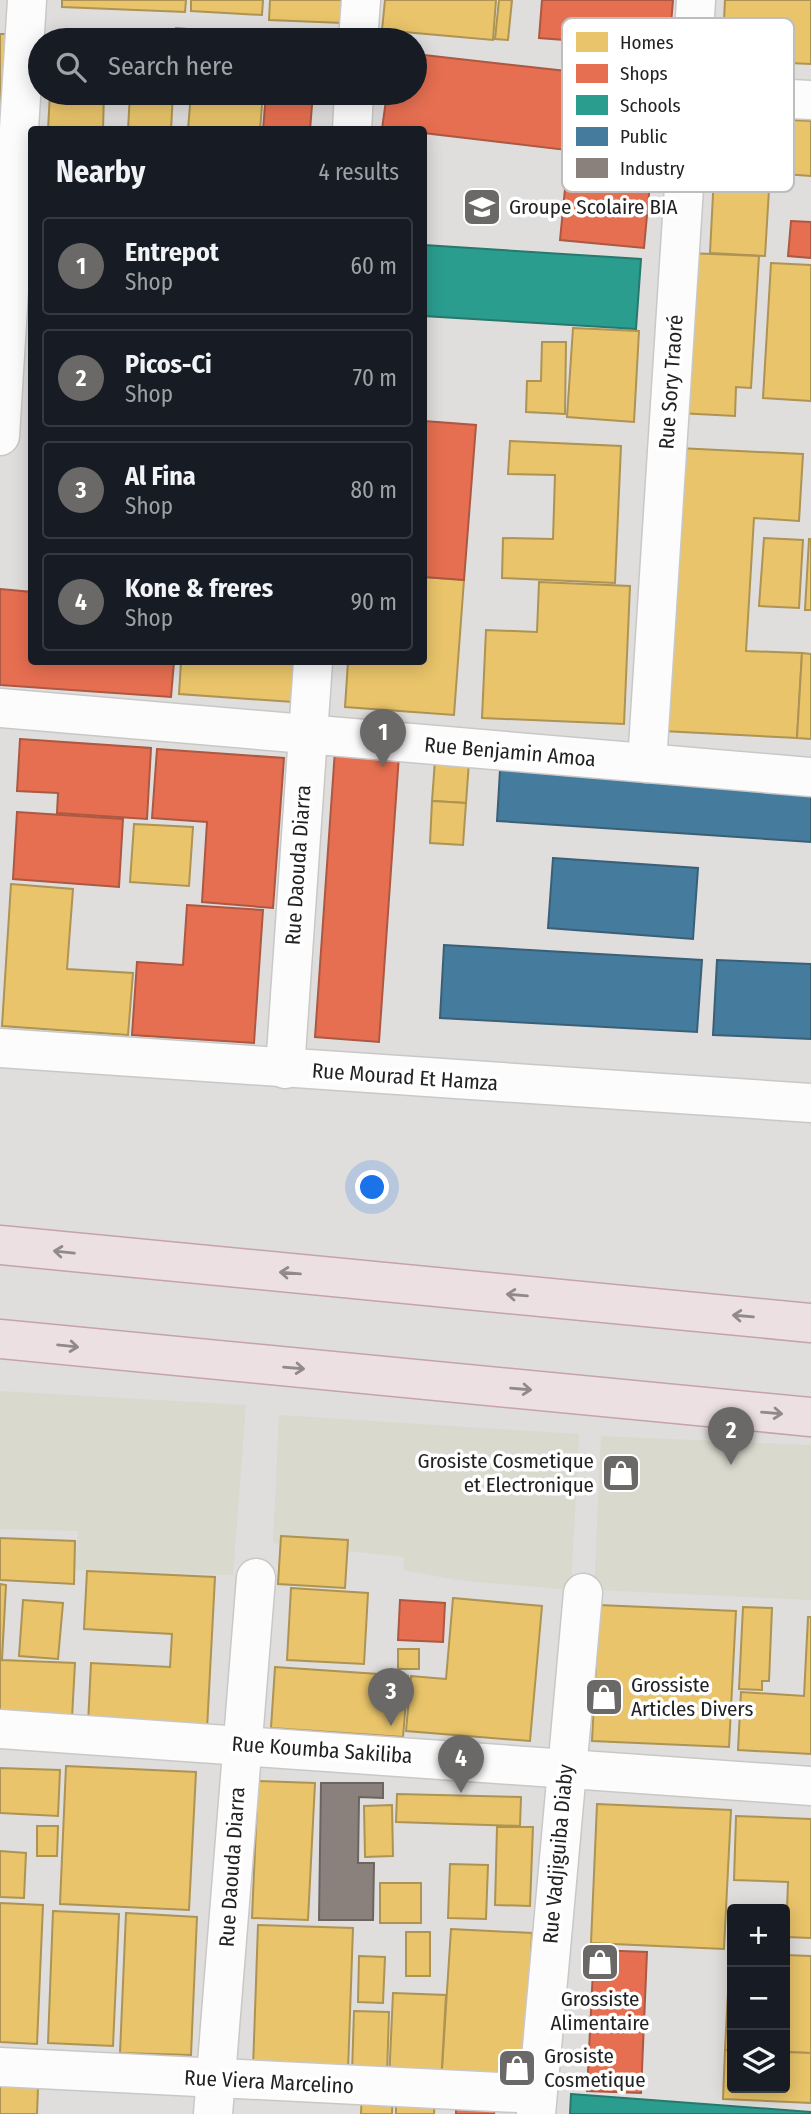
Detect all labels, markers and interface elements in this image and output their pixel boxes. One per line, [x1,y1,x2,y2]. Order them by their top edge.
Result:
legend [562,18,794,192]
search box [28,28,427,105]
text: Homes [620,31,674,54]
icon: search [52,48,90,86]
text: Search here [108,51,233,82]
text: Shops [620,62,668,85]
text: Schools [620,94,681,117]
text: Public [620,125,667,148]
text: Nearby [56,154,145,190]
text: Industry [620,157,685,180]
text: 4 results [318,158,399,186]
school or university icon: Groupe Scolaire BIA [461,186,503,228]
place label: Groupe Scolaire BIA [509,194,677,220]
text: Entrepot [125,237,219,268]
text: 1 [76,252,86,280]
text: 60 m [351,252,397,280]
text: Shop [125,268,173,296]
street label: Rue Sory Traoré [653,314,689,450]
text: Picos-Ci [125,349,212,380]
text: 2 [76,364,86,392]
text: 70 m [353,364,397,392]
text: Shop [125,380,173,408]
text: Al Fina [125,461,196,492]
text: 3 [76,476,86,504]
text: 80 m [350,476,397,504]
text: Shop [125,492,173,520]
text: Kone & freres [125,573,273,604]
text: 4 [75,588,87,616]
text: 90 m [351,588,397,616]
text: Shop [125,604,173,632]
pin: 1 [360,709,406,767]
street label: Rue Benjamin Amoa [423,732,597,772]
street label: Rue Daouda Diarra [279,784,317,946]
street label: Rue Mourad Et Hamza [311,1058,499,1096]
your location [355,1170,389,1204]
one-way arrow [53,1245,75,1258]
one-way arrow [279,1266,302,1279]
one-way arrow [506,1288,528,1301]
one-way arrow [732,1310,755,1323]
one-way arrow [56,1340,79,1353]
one-way arrow [283,1362,305,1375]
one-way arrow [509,1383,532,1396]
pin: 2 [708,1407,754,1465]
one-way arrow [760,1407,783,1420]
place label: Grosiste Cosmetique et Electronique [418,1448,594,1498]
shop icon: Grosiste Cosmetique et Electronique [600,1452,642,1494]
pin: 3 [368,1668,414,1726]
place label: Grossiste Articles Divers [631,1672,753,1722]
shop icon: Grossiste Articles Divers [583,1676,625,1718]
street label: Rue Koumba Sakiliba [231,1731,413,1769]
pin: 4 [438,1735,484,1793]
street label: Rue Vadjiguiba Diaby [537,1763,579,1945]
street label: Rue Daouda Diarra [213,1786,251,1948]
map controls [727,1904,790,2093]
button: + [727,1904,790,1967]
shop icon: Grossiste Alimentaire [579,1941,621,1983]
button: − [727,1967,790,2030]
place label: Grossiste Alimentaire [551,1986,649,2036]
button: layers [727,2030,790,2093]
place label: Grosiste Cosmetique [544,2043,646,2093]
shop icon: Grosiste Cosmetique [496,2047,538,2089]
street label: Rue Viera Marcelino [183,2065,355,2099]

